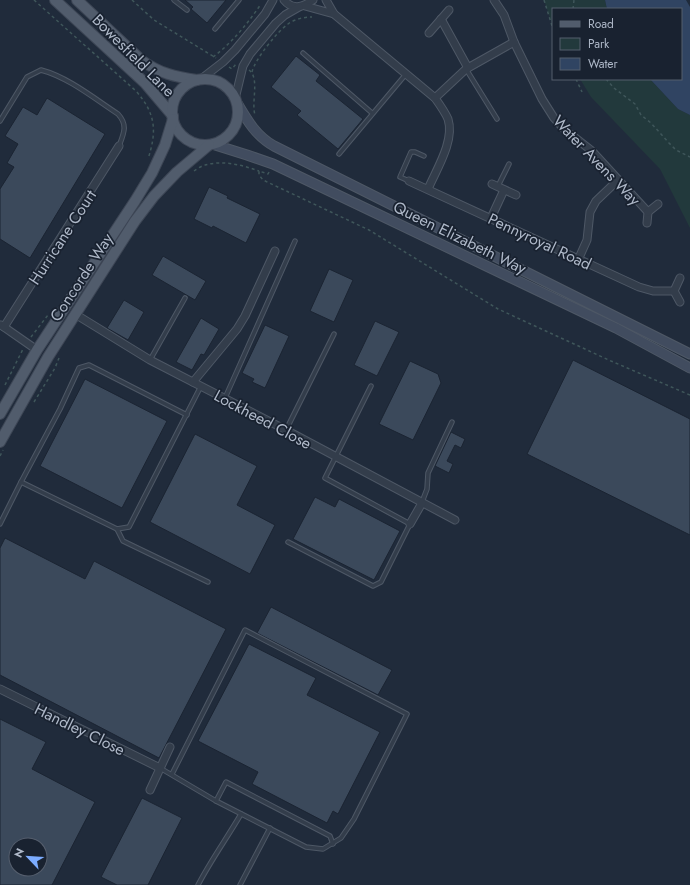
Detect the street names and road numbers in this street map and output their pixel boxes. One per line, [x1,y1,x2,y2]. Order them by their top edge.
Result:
street label: Bowesfield Lane [87,9,180,102]
street label: Water Avens Way [548,110,646,211]
street label: Hurricane Court [23,185,102,289]
street label: Queen Elizabeth Way [389,195,531,280]
street label: Pennyroyal Road [484,207,595,275]
street label: Concorde Way [44,228,119,326]
street label: Lockheed Close [210,384,316,455]
street label: Handley Close [31,698,129,761]

